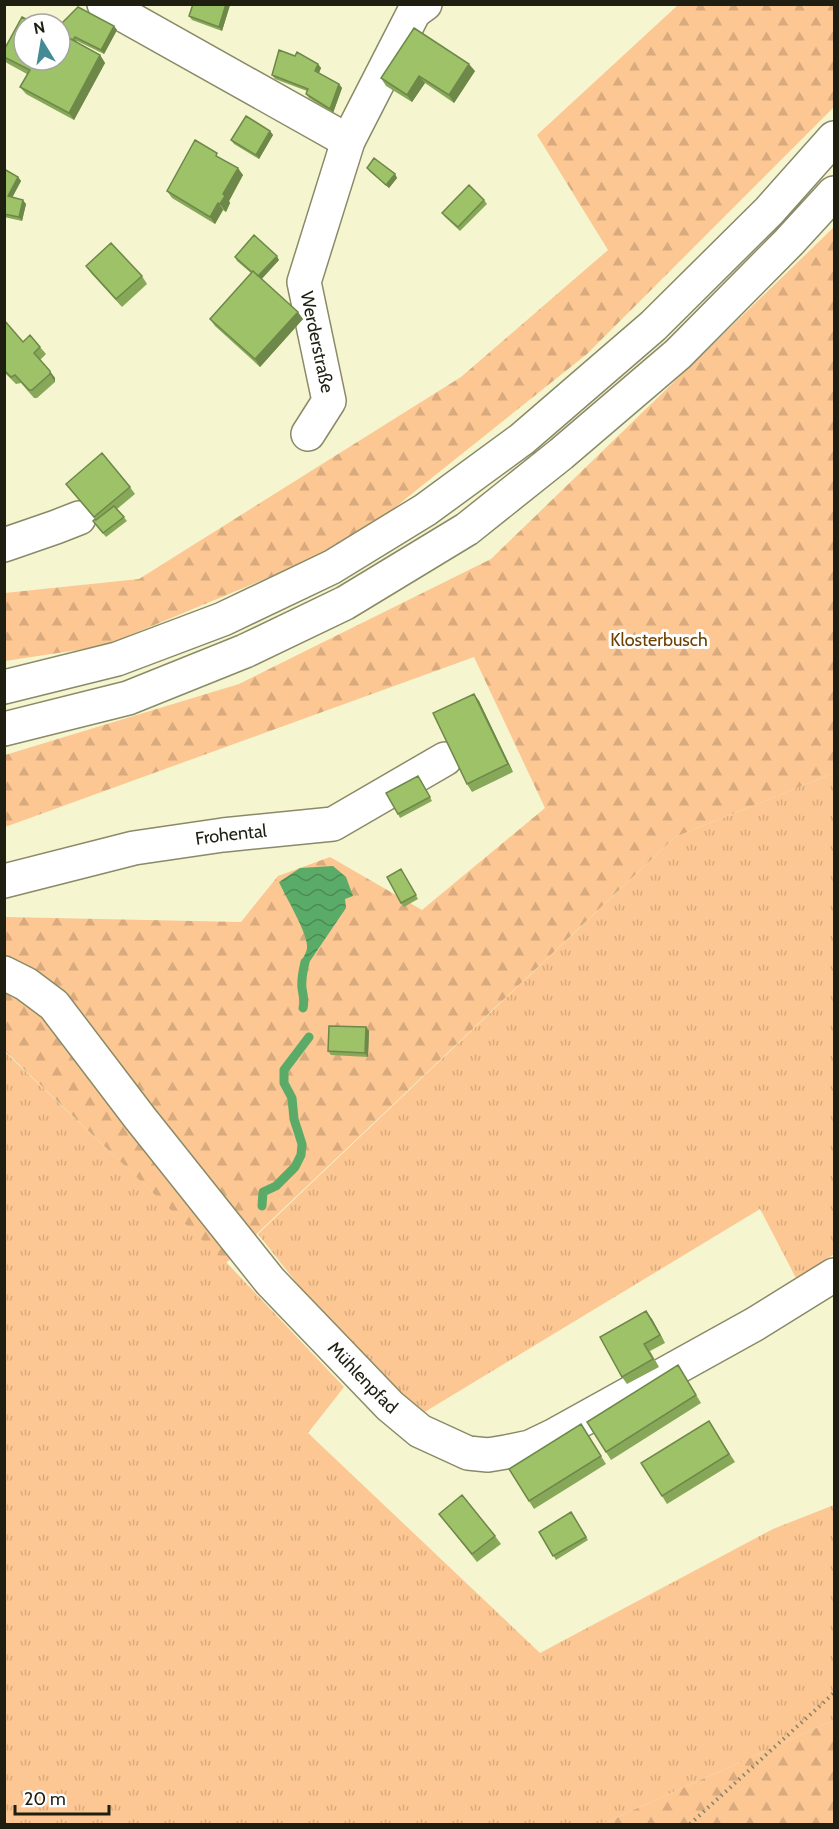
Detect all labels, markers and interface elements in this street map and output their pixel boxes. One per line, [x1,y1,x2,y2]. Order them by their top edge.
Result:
north arrow [12,12,72,72]
text: N [32,17,47,38]
street label: Werderstraße [296,289,338,395]
park label: Klosterbusch [610,629,708,651]
street label: Frohental [194,820,268,850]
street label: Mühlenpfad [323,1337,402,1419]
scale bar [15,1778,110,1816]
text: 20 m [24,1788,66,1810]

